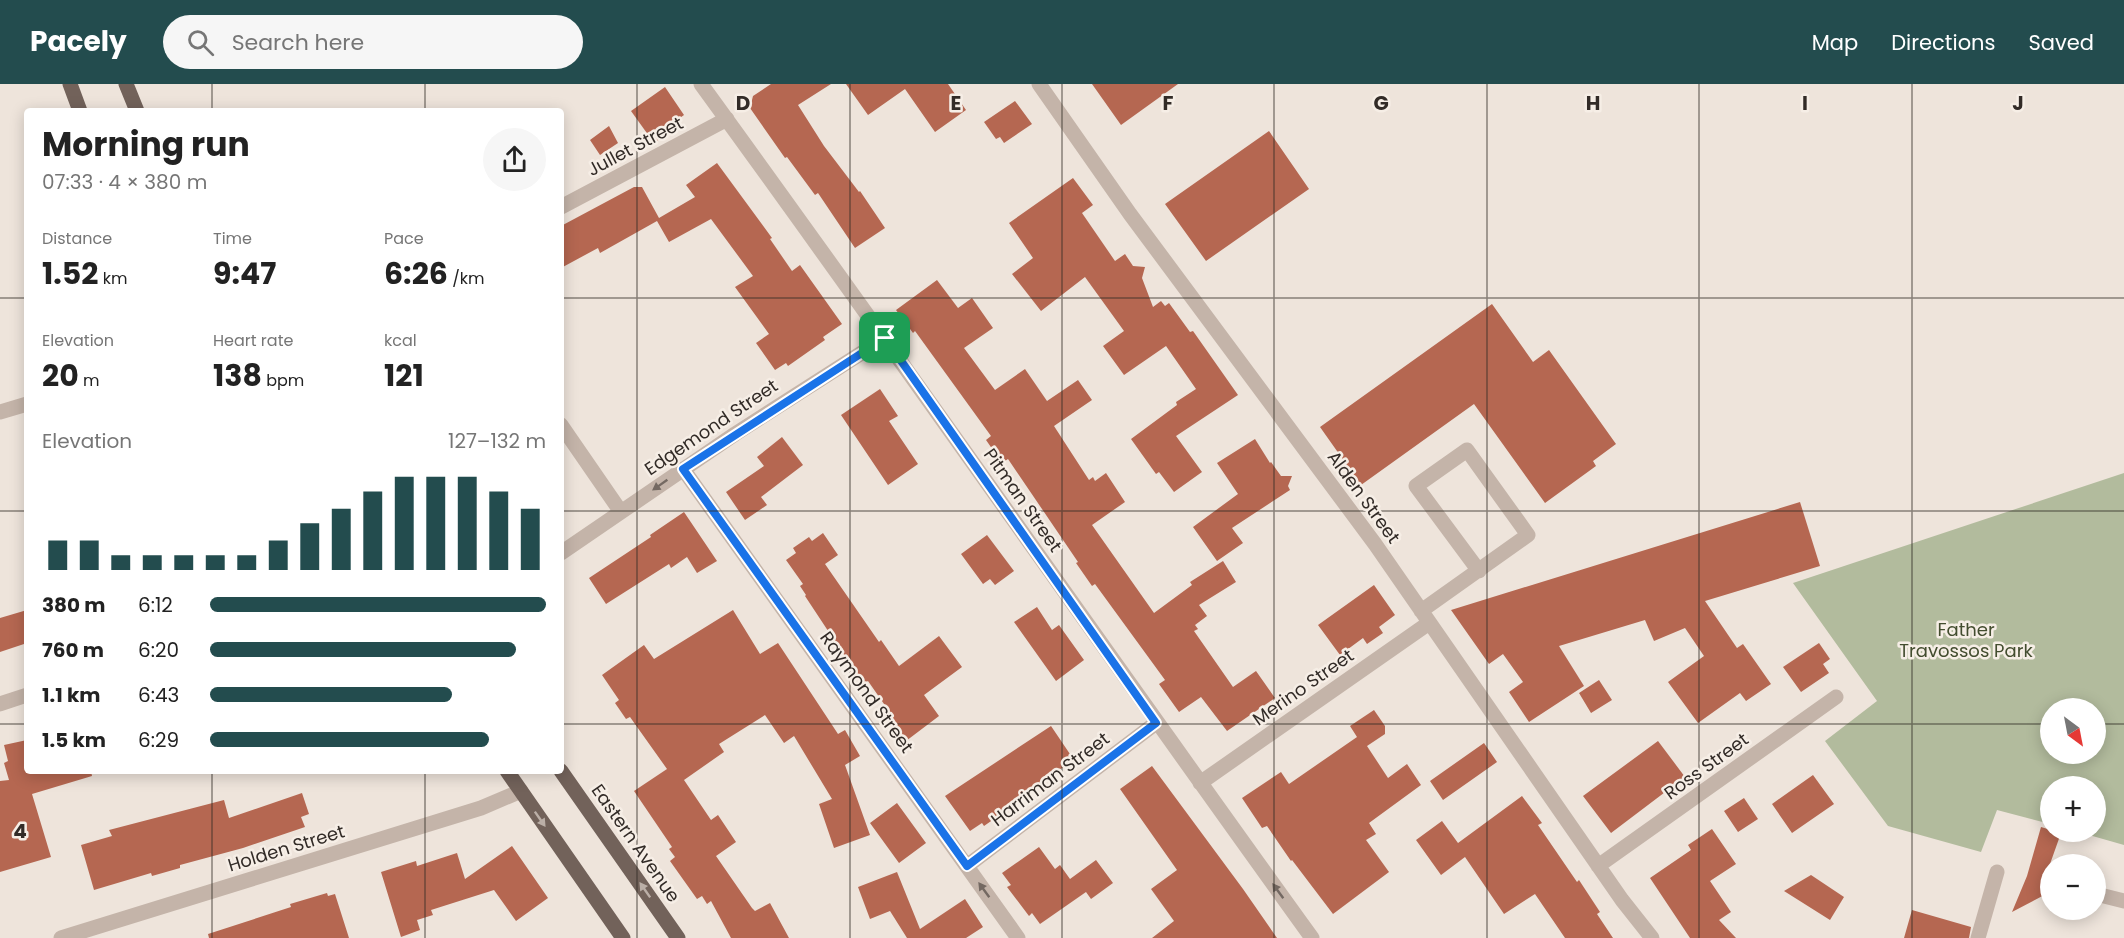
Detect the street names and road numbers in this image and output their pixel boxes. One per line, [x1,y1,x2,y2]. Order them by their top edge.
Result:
street label: Jullet Street [583,110,687,182]
street label: Edgemond Street [639,373,783,481]
street label: Pitman Street [978,443,1068,557]
street label: Alden Street [1322,446,1406,548]
street label: Raymond Street [814,626,920,758]
street label: Merino Street [1247,643,1359,731]
street label: Harriman Street [986,726,1114,832]
street label: Ross Street [1659,727,1753,805]
street label: Eastern Avenue [586,779,686,907]
street label: Holden Street [225,818,347,878]

